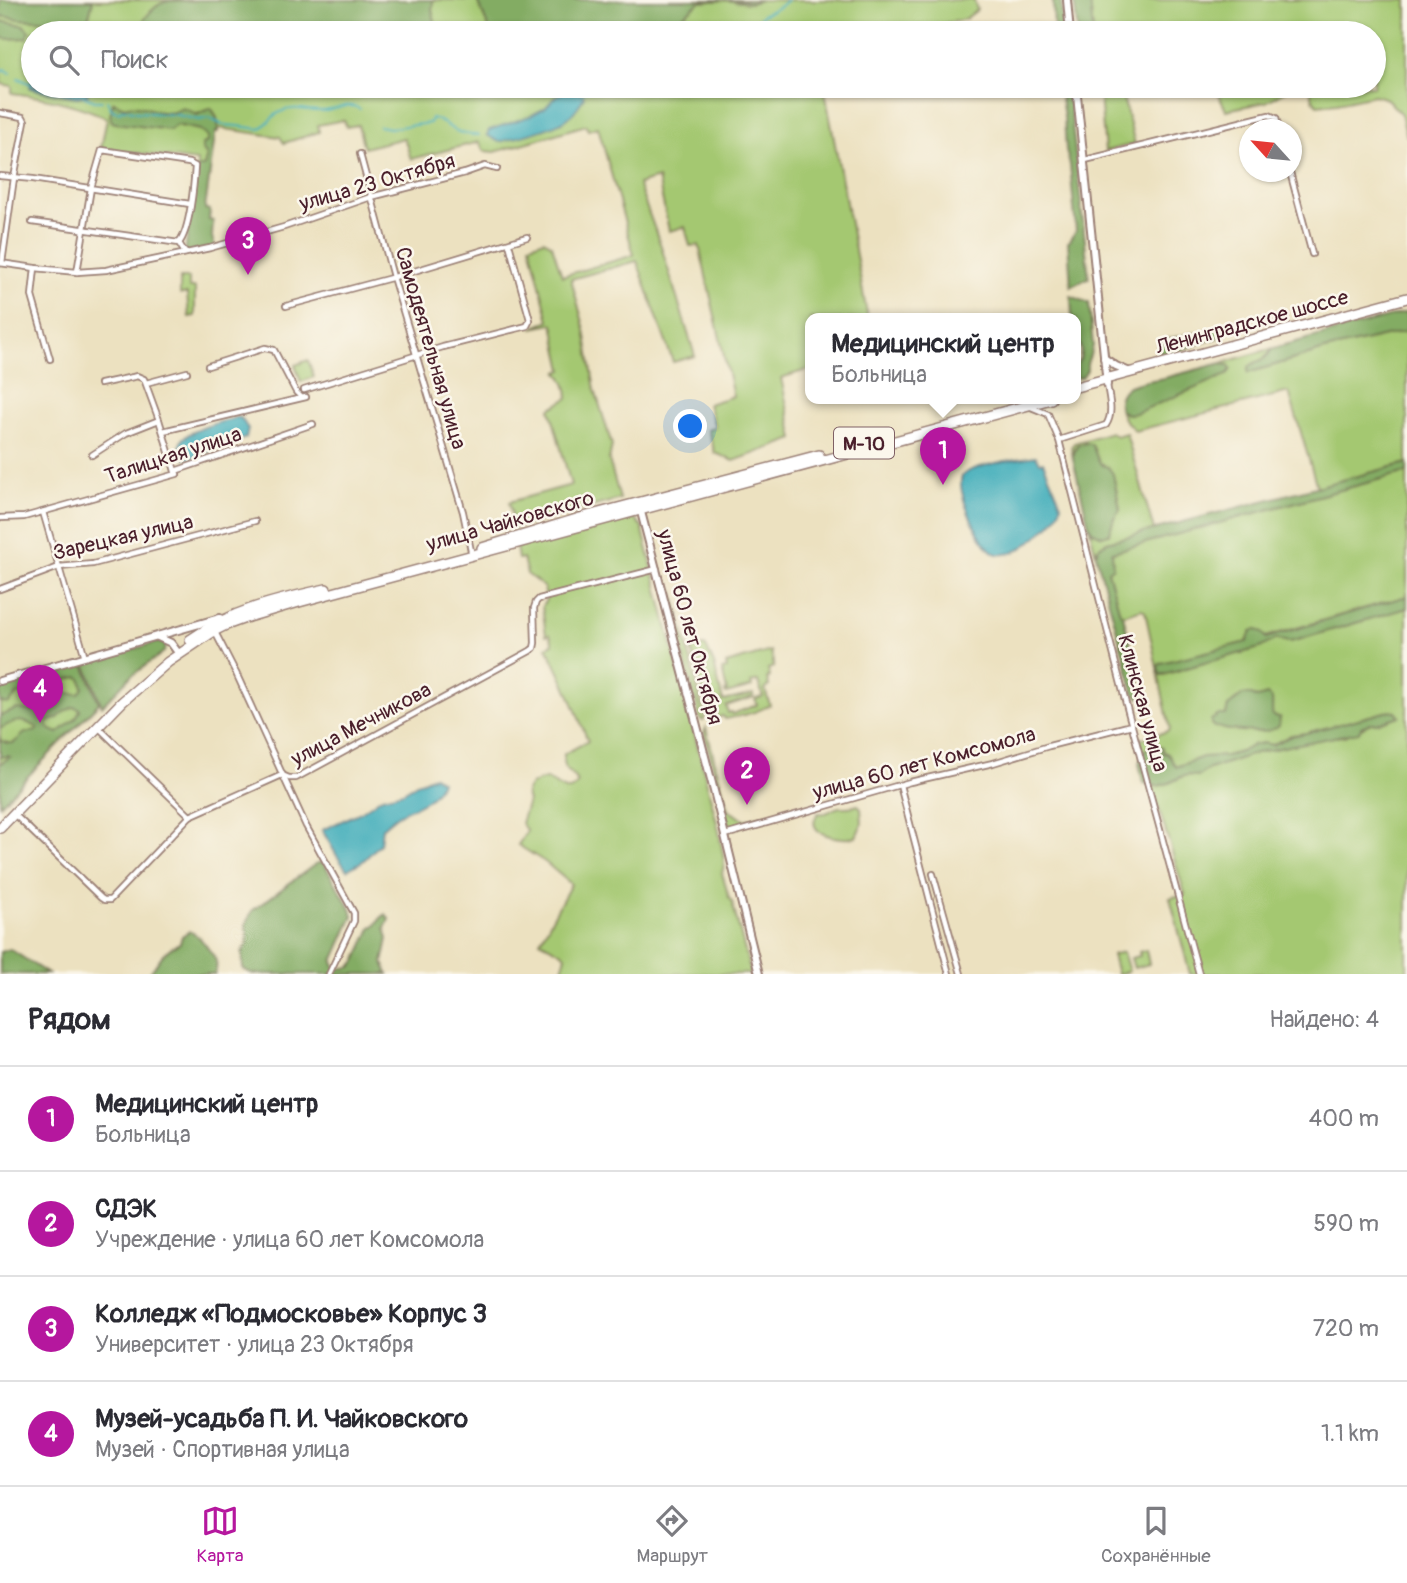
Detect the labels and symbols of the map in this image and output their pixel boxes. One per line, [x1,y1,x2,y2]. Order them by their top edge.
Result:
north arrow [1239,119,1302,182]
street label: улица 23 Октября [295,147,458,218]
pin: 3 [225,217,271,275]
street label: Самодеятельная улица [389,244,472,452]
street label: Ленинградское шоссе [1152,284,1352,361]
your location [673,409,707,443]
street label: Талицкая улица [101,421,245,490]
pin: 1 [920,427,966,485]
road number: М-10 [834,428,894,458]
street label: улица Чайковского [422,485,597,559]
street label: Зарецкая улица [50,508,196,567]
street label: улица 60 лет Октября [650,526,729,728]
street label: Клинская улица [1111,632,1174,775]
pin: 4 [17,665,63,723]
street label: улица Мечникова [286,676,436,773]
street label: улица 60 лет Комсомола [809,721,1038,806]
pin: 2 [724,747,770,805]

